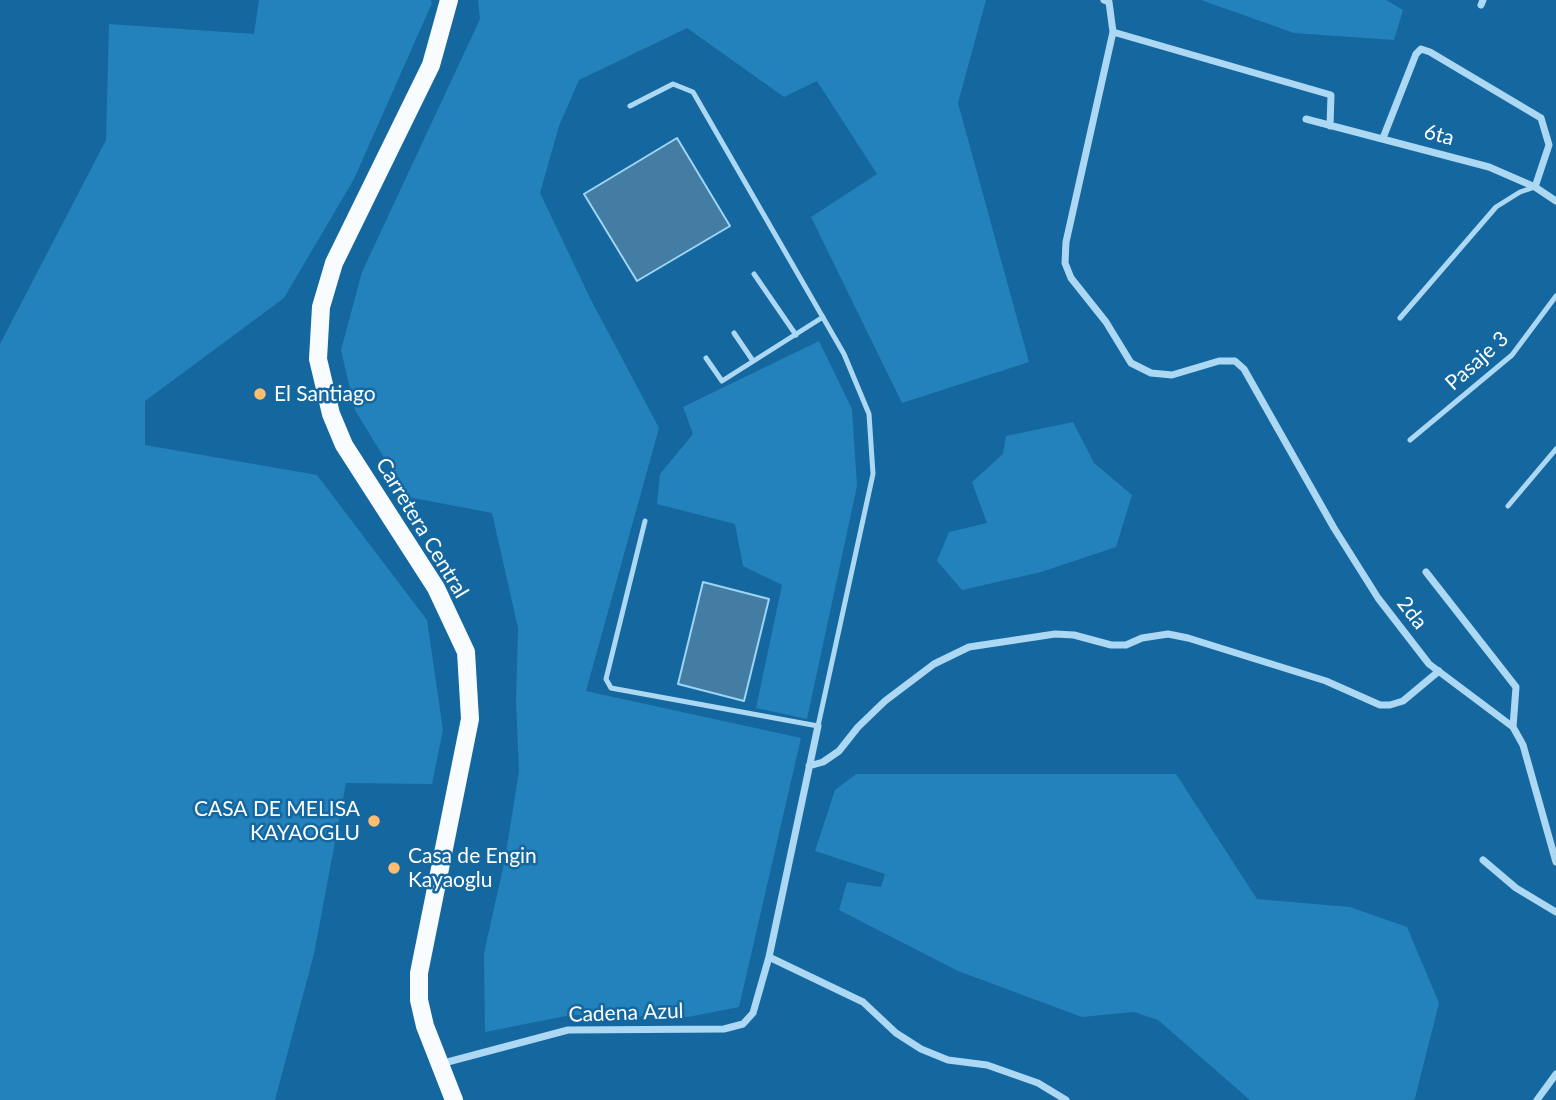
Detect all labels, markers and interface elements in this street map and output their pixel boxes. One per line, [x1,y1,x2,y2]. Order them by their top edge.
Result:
street label: 6ta [1421,119,1457,151]
street label: Pasaje 3 [1440,326,1514,396]
place label: El Santiago [274,381,376,407]
marker: El Santiago [252,386,268,402]
street label: Carretera Central [370,453,474,603]
street label: 2da [1391,592,1433,634]
place label: CASA DE MELISA KAYAOGLU [194,796,360,846]
marker: CASA DE MELISA KAYAOGLU [366,813,382,829]
place label: Casa de Engin Kayaoglu [408,843,537,893]
marker: Casa de Engin Kayaoglu [386,860,402,876]
street label: Cadena Azul [568,998,684,1028]

